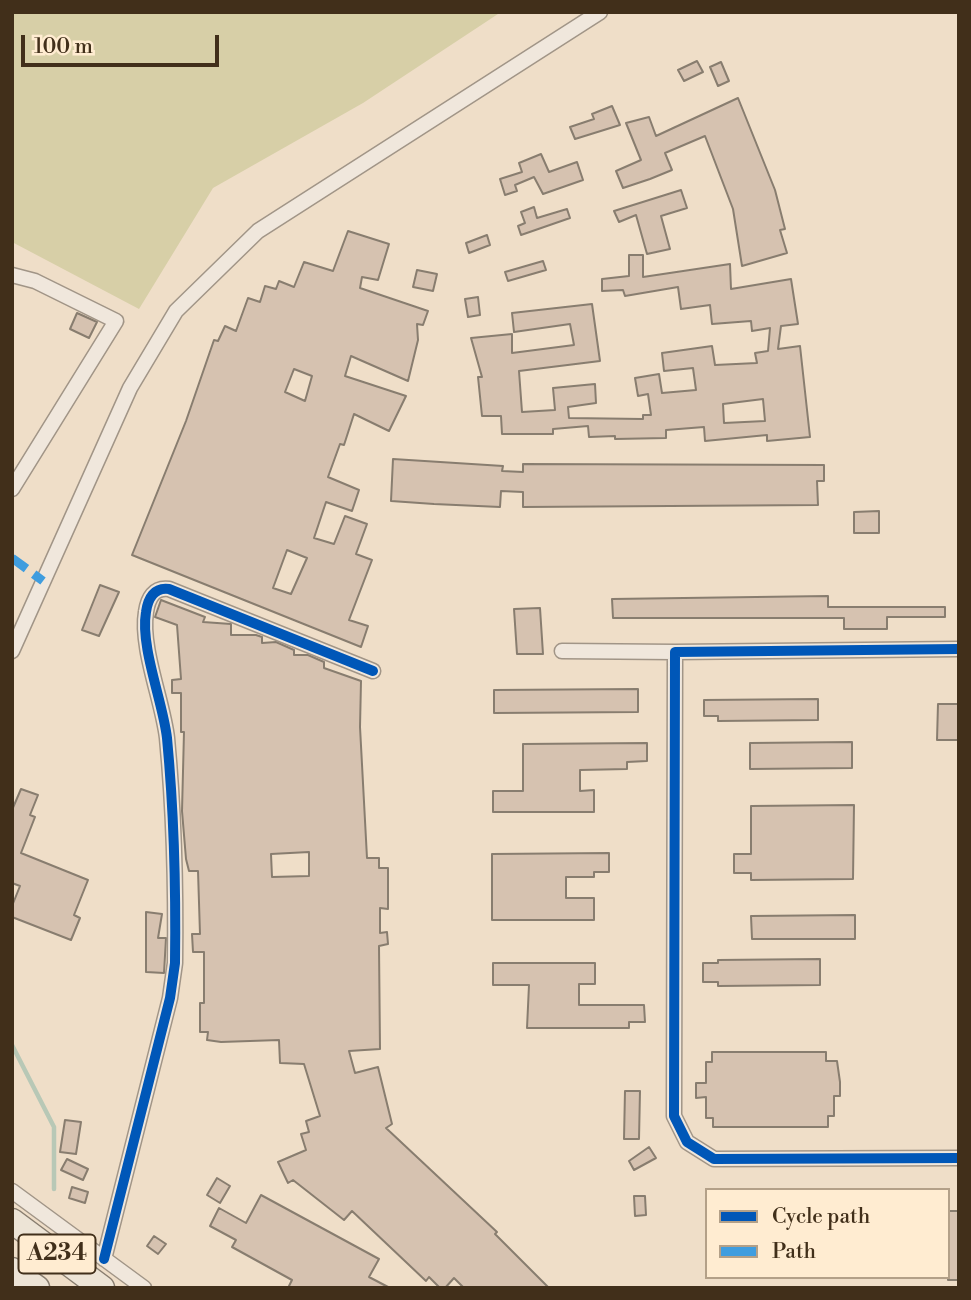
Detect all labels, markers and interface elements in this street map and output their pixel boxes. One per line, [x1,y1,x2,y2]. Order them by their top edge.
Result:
scale bar [24,21,222,65]
text: 100 m [34,34,93,60]
legend [705,1188,950,1279]
text: Cycle path [772,1204,870,1230]
road number: A234 [18,1234,96,1274]
text: Path [772,1239,816,1265]

